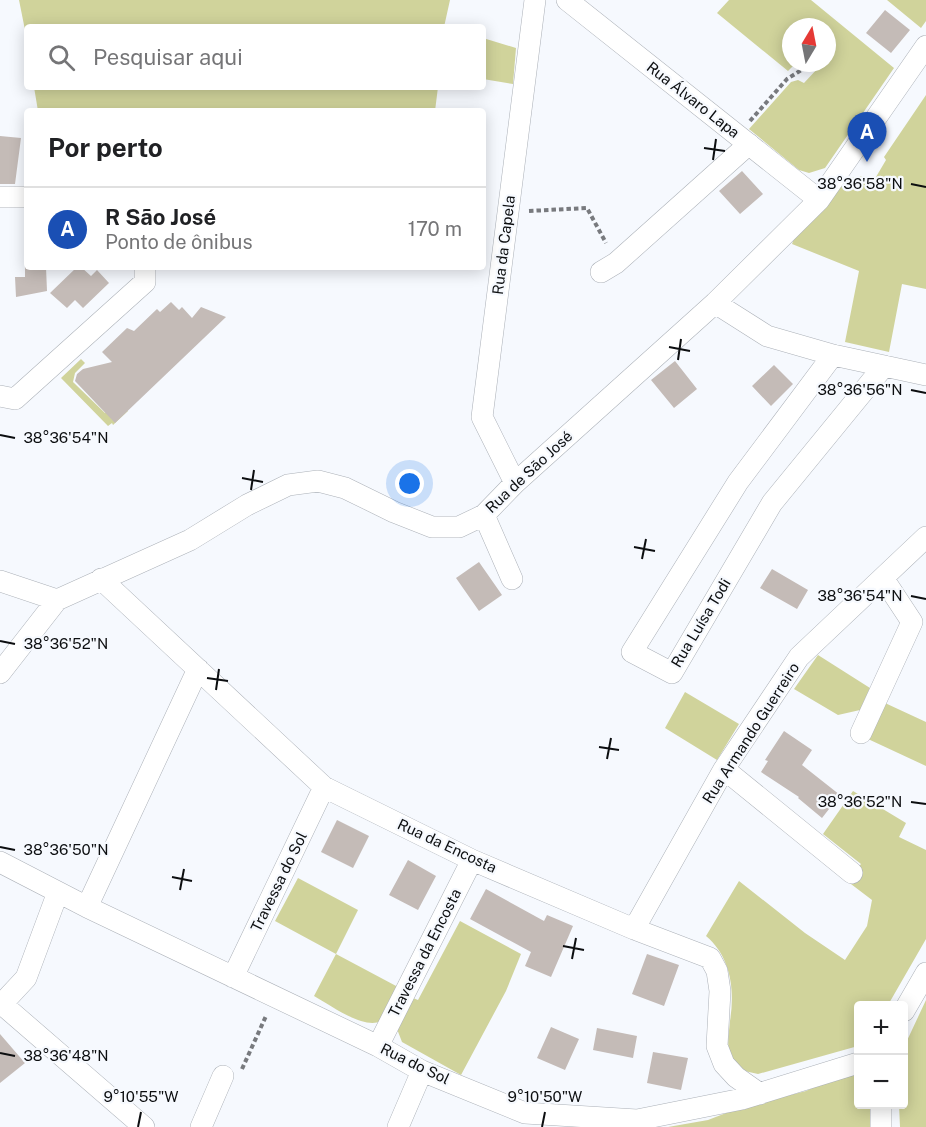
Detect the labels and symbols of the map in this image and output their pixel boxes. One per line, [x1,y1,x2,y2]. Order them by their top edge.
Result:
north arrow [782,18,836,72]
street label: Rua Álvaro Lapa [644,58,743,141]
pin: A [848,112,886,162]
text: 38°36'58"N [817,175,903,192]
street label: Rua da Capela [489,194,518,296]
text: 38°36'56"N [817,381,903,398]
street label: Rua de São José [482,427,575,516]
text: 38°36'54"N [23,429,109,446]
your location [395,469,424,498]
street label: Rua Luísa Todi [667,575,734,670]
text: 38°36'54"N [817,587,903,604]
text: 38°36'52"N [24,635,108,652]
street label: Rua Armando Guerreiro [699,659,802,806]
text: 38°36'52"N [818,793,902,810]
street label: Rua da Encosta [395,815,499,876]
street label: Travessa do Sol [247,829,310,934]
text: 38°36'50"N [24,841,108,858]
street label: Travessa da Encosta [385,886,464,1020]
street label: Rua do Sol [378,1040,452,1088]
text: 38°36'48"N [23,1047,109,1064]
text: 9°10'55"W [103,1088,179,1105]
text: 9°10'50"W [508,1088,582,1105]

